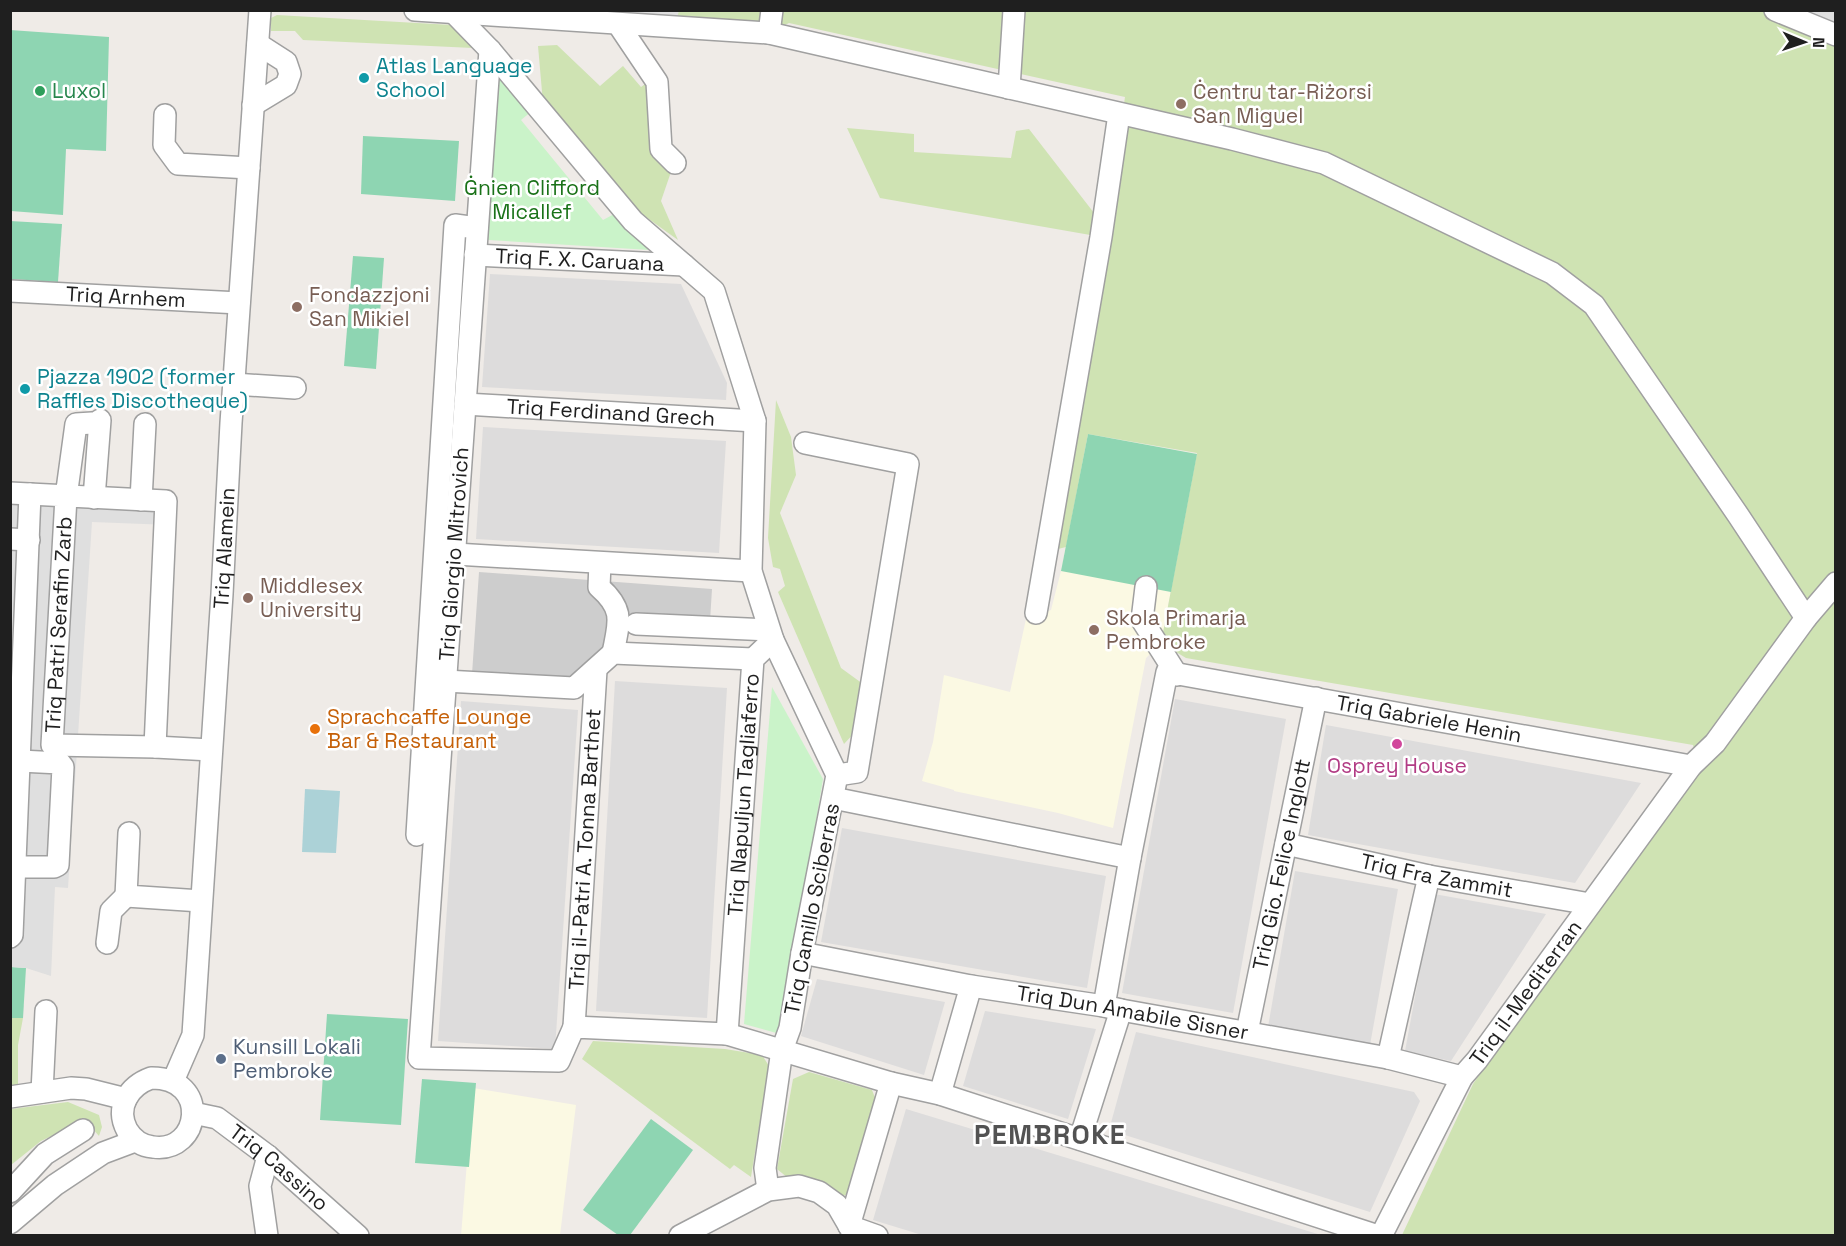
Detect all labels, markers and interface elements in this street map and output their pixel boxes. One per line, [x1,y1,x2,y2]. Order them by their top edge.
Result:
north arrow [1774,12,1834,72]
text: N [1808,37,1829,48]
place label: Atlas Language School [376,52,533,103]
marker: Atlas Language School [357,71,371,85]
place label: Luxol [52,77,106,104]
place label: Ċentru tar-Riżorsi San Miguel [1193,78,1372,129]
marker: Luxol [33,84,47,98]
marker: Ċentru tar-Riżorsi San Miguel [1174,97,1188,111]
park label: Ġnien Clifford Micallef [464,174,600,225]
street label: Triq F. X. Caruana [495,242,665,277]
street label: Triq Arnhem [65,280,186,313]
place label: Fondazzjoni San Mikiel [309,281,430,332]
marker: Fondazzjoni San Mikiel [290,300,304,314]
place label: Pjazza 1902 (former Raffles Discotheque) [37,363,248,414]
marker: Pjazza 1902 (former Raffles Discotheque) [18,382,32,396]
street label: Triq Ferdinand Grech [506,392,716,432]
street label: Triq Giorgio Mitrovich [433,446,474,662]
street label: Triq Alamein [207,487,241,610]
street label: Triq Patri Serafin Zarb [39,516,78,734]
place label: Middlesex University [260,572,363,623]
marker: Middlesex University [241,591,255,605]
place label: Skola Primarja Pembroke [1106,604,1246,655]
marker: Skola Primarja Pembroke [1087,623,1101,637]
street label: Triq Napuljun Tagliaferro [721,672,765,917]
street label: Triq Gabriele Henin [1334,689,1524,748]
place label: Sprachcaffe Lounge Bar & Restaurant [327,703,532,754]
street label: Triq il-Patri A. Tonna Barthet [562,708,607,991]
marker: Sprachcaffe Lounge Bar & Restaurant [308,722,322,736]
marker: Osprey House [1390,737,1404,751]
place label: Osprey House [1327,752,1467,779]
street label: Triq Gio. Felice Inglott [1246,756,1316,972]
street label: Triq Camillo Sciberras [778,801,845,1017]
street label: Triq Fra Zammit [1358,847,1515,903]
street label: Triq il-Mediterran [1463,914,1588,1071]
street label: Triq Dun Amabile Sisner [1015,979,1251,1046]
place label: Kunsill Lokali Pembroke [233,1033,361,1084]
marker: Kunsill Lokali Pembroke [214,1052,228,1066]
district label: PEMBROKE [974,1117,1126,1152]
street label: Triq Cassino [224,1118,335,1217]

